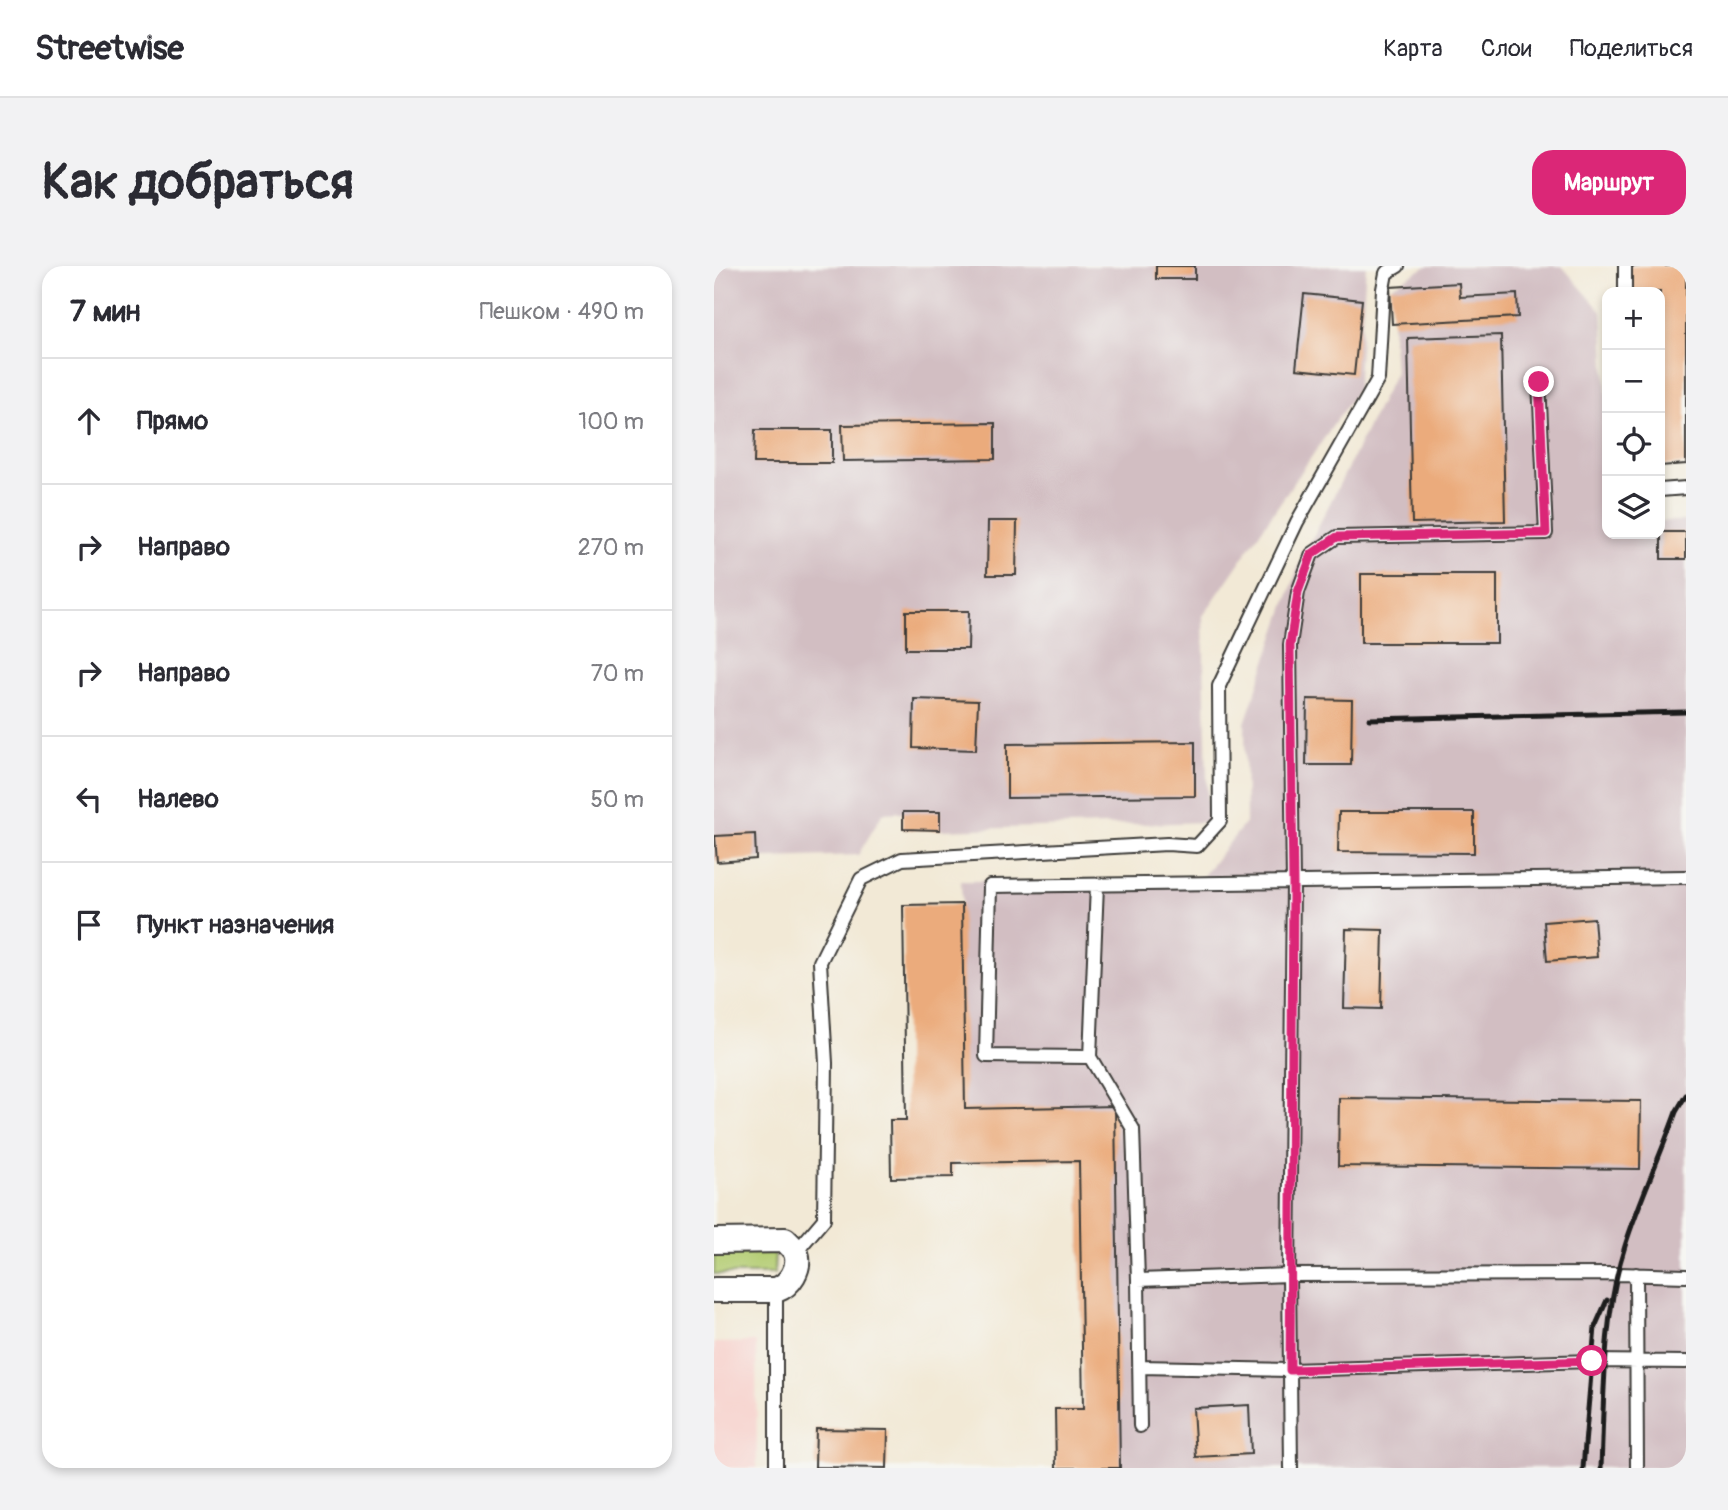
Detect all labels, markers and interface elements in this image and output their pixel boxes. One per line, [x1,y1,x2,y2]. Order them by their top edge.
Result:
text: Streetwise [35,28,184,69]
text: Карта [1383,34,1443,63]
text: Слои [1481,34,1532,63]
text: Поделиться [1570,34,1693,63]
button: Маршрут [1532,150,1686,215]
text: Как добраться [42,152,354,213]
map controls [1602,287,1665,539]
button: + [1602,287,1665,350]
text: 7 мин [70,293,140,330]
text: Пешком · 490 m [479,297,644,326]
button: − [1602,350,1665,413]
route end [1523,366,1554,397]
icon: ahead [70,402,108,440]
text: Прямо [137,405,208,437]
text: 100 m [578,407,644,436]
button: locate [1602,413,1665,476]
button: layers [1602,476,1665,539]
icon: right [70,528,108,566]
text: Направо [137,531,230,563]
text: 270 m [578,533,644,562]
icon: right [70,654,108,692]
text: Направо [137,657,230,689]
text: 70 m [591,659,644,688]
icon: left [70,780,108,818]
text: Налево [137,783,219,815]
text: 50 m [590,785,644,814]
icon: arrive [70,906,108,944]
text: Пункт назначения [137,909,334,941]
route start [1576,1345,1607,1376]

